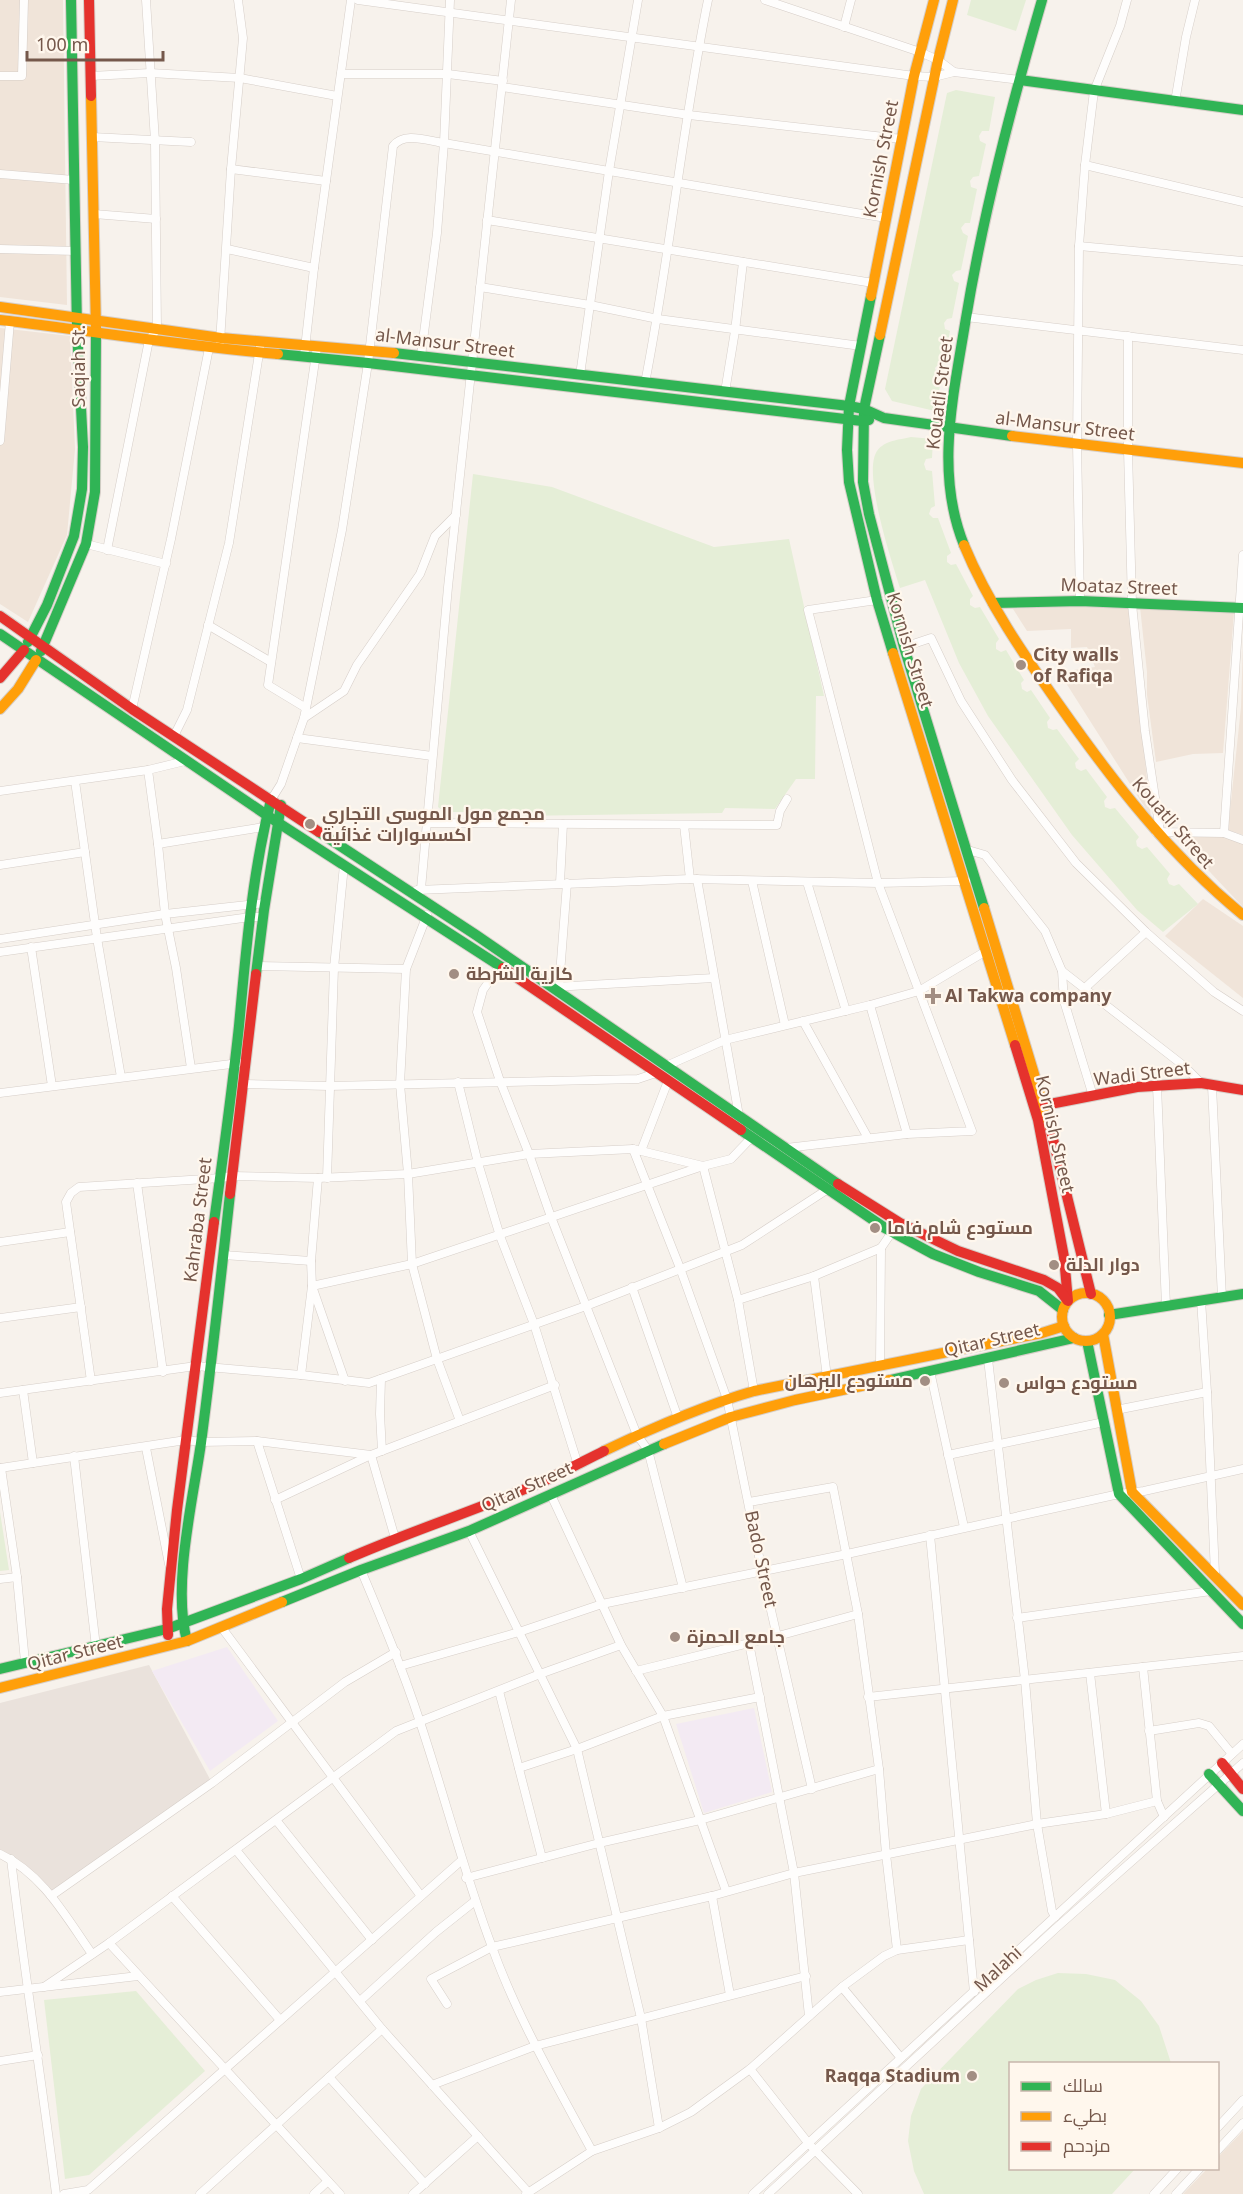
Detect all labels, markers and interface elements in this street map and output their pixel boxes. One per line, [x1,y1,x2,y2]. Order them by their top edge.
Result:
scale bar [27,24,164,62]
text: 100 m [36,32,88,56]
street label: Kornish Street [857,97,903,220]
street label: al-Mansur Street [374,322,517,363]
street label: Saqiah St. [66,325,90,407]
street label: Kouatli Street [920,334,958,451]
street label: al-Mansur Street [994,405,1137,446]
street label: Moataz Street [1060,572,1179,600]
street label: Kornish Street [882,589,940,711]
place label: City walls of Rafiqa [1033,642,1119,687]
marker: City walls of Rafiqa [1014,658,1028,672]
street label: Kouatli Street [1127,771,1221,874]
place label: مجمع مول الموسى التجاري اكسسوارات غذائية [322,801,545,846]
marker: مجمع مول الموسى التجاري اكسسوارات غذائية [303,817,317,831]
place label: كازية الشرطة [466,961,573,985]
marker: كازية الشرطة [447,967,461,981]
place label: Al Takwa company [945,983,1112,1007]
marker: Al Takwa company [926,989,940,1003]
street label: Wadi Street [1092,1055,1192,1091]
street label: Kornish Street [1031,1073,1081,1195]
street label: Kahraba Street [177,1156,217,1284]
place label: مستودع شام فاما [887,1215,1033,1240]
marker: مستودع شام فاما [868,1221,882,1235]
place label: دوار الدلة [1066,1252,1140,1276]
marker: دوار الدلة [1047,1258,1061,1272]
street label: Qitar Street [941,1316,1043,1362]
place label: مستودع البرهان [784,1368,913,1393]
place label: مستودع حواس [1016,1370,1138,1395]
marker: مستودع البرهان [918,1374,932,1388]
marker: مستودع حواس [997,1376,1011,1390]
street label: Qitar Street [477,1455,577,1517]
street label: Bado Street [740,1508,784,1610]
place label: جامع الحمزة [687,1624,785,1649]
street label: Qitar Street [24,1628,126,1675]
marker: جامع الحمزة [668,1630,682,1644]
street label: Malahi [968,1940,1026,1996]
legend [1009,2062,1219,2170]
place label: Raqqa Stadium [825,2063,960,2087]
marker: Raqqa Stadium [965,2069,979,2083]
text: سالك [1063,2073,1103,2097]
text: بطيء [1063,2103,1107,2130]
text: مزدحم [1063,2133,1111,2158]

